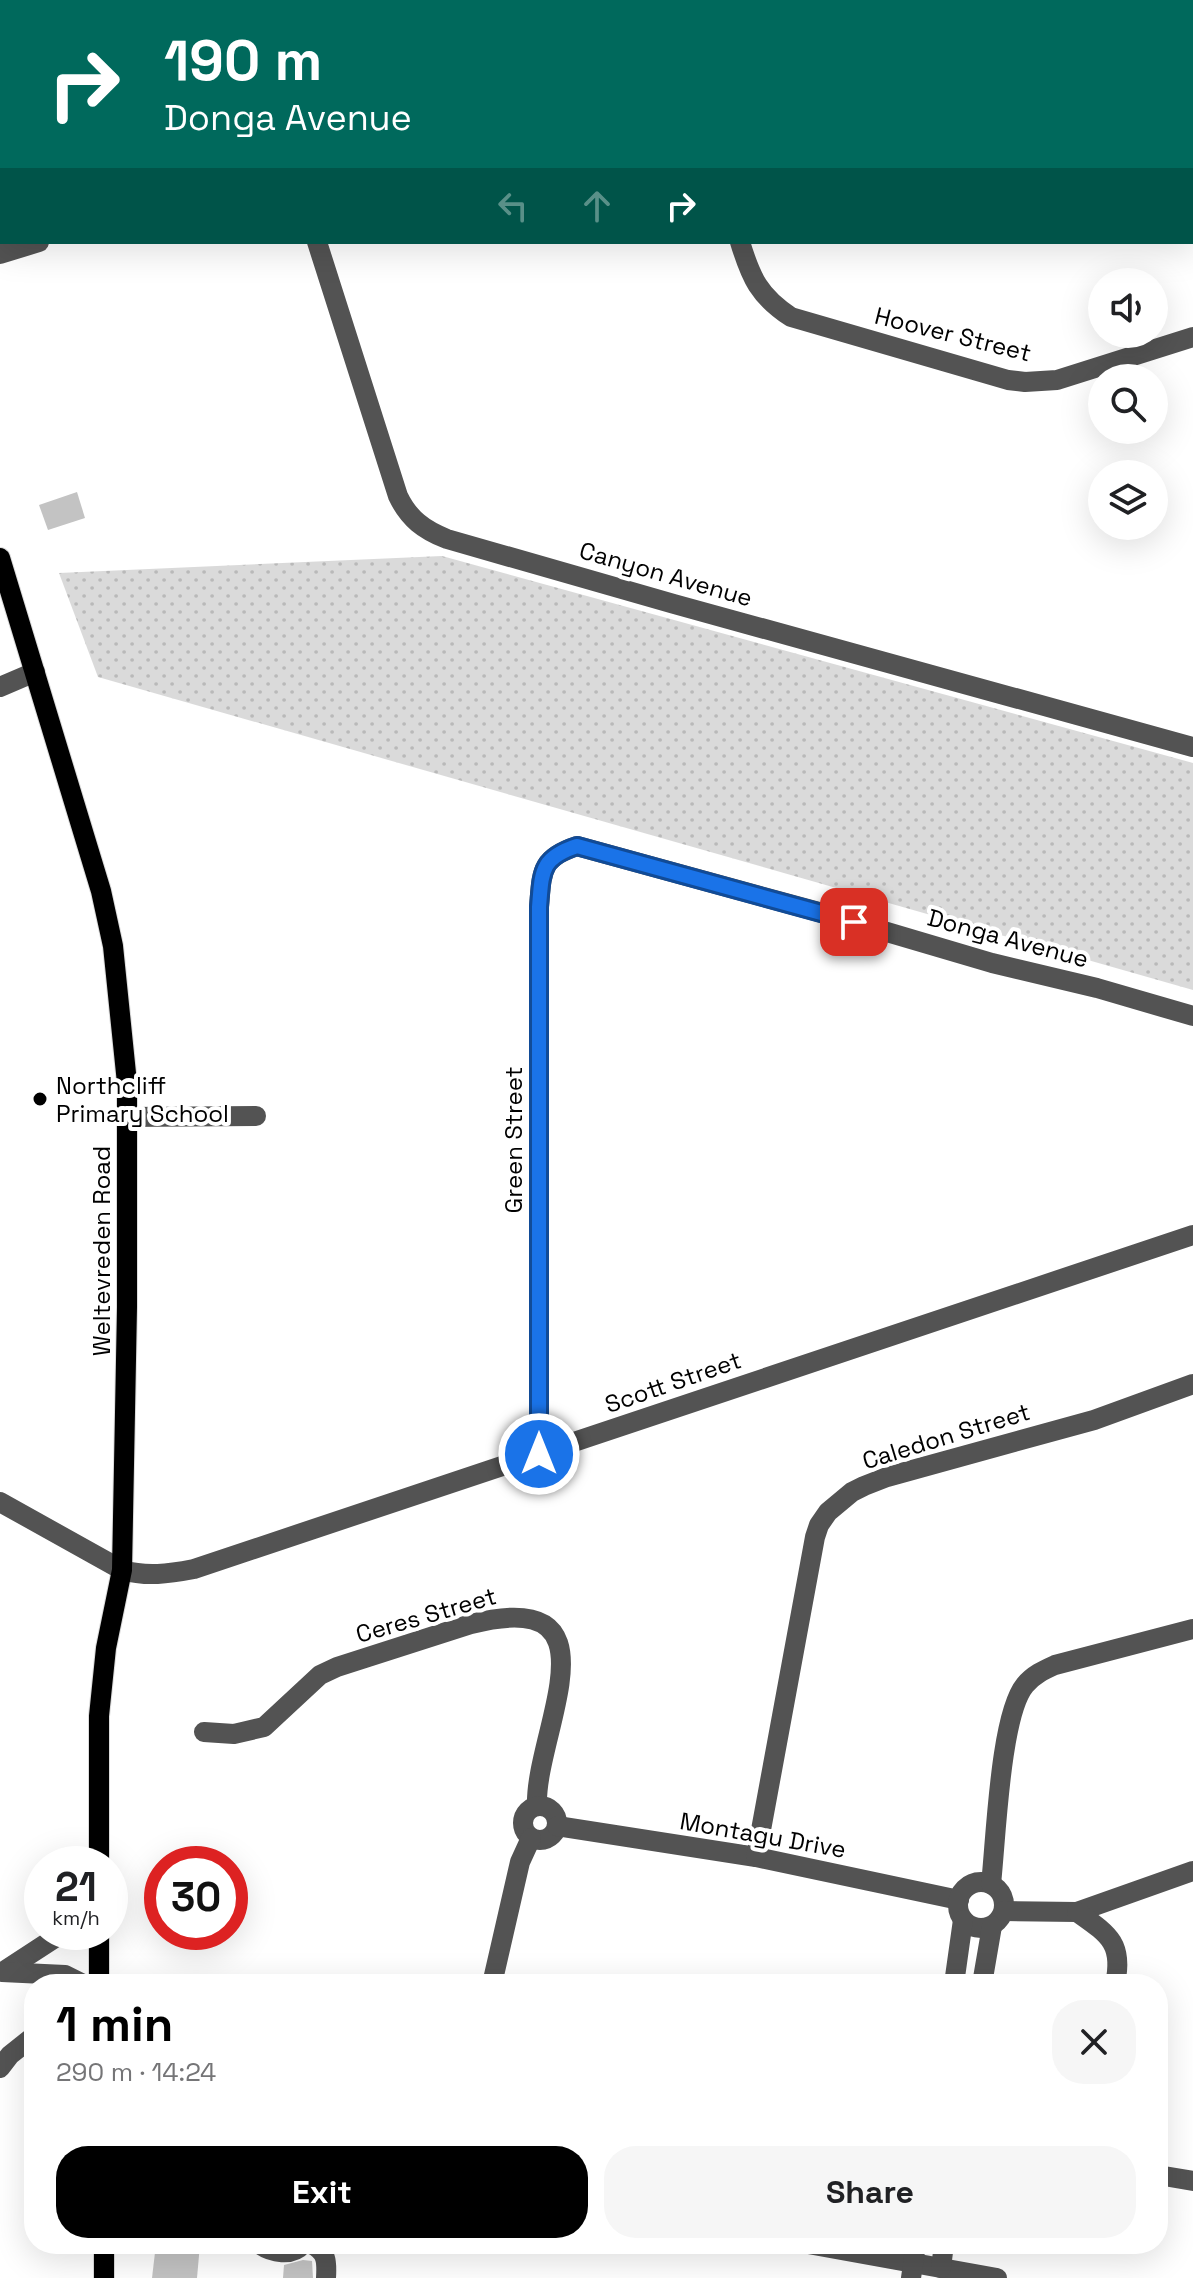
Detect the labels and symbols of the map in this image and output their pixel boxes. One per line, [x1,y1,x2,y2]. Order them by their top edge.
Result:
street label: Hoover Street [872,300,1034,368]
street label: Canyon Avenue [576,534,756,614]
pin [820,888,888,956]
street label: Donga Avenue [924,902,1092,974]
street label: Green Street [498,1066,529,1214]
place label: Northcliff Primary School [56,1070,229,1129]
marker: Northcliff Primary School [31,1090,49,1108]
street label: Weltevreden Road [86,1146,117,1356]
street label: Scott Street [601,1344,745,1420]
street label: Caledon Street [858,1396,1034,1476]
position arrow [497,1412,581,1496]
street label: Ceres Street [352,1580,500,1650]
street label: Montagu Drive [677,1805,849,1865]
speed limit sign: 30 [144,1846,248,1950]

